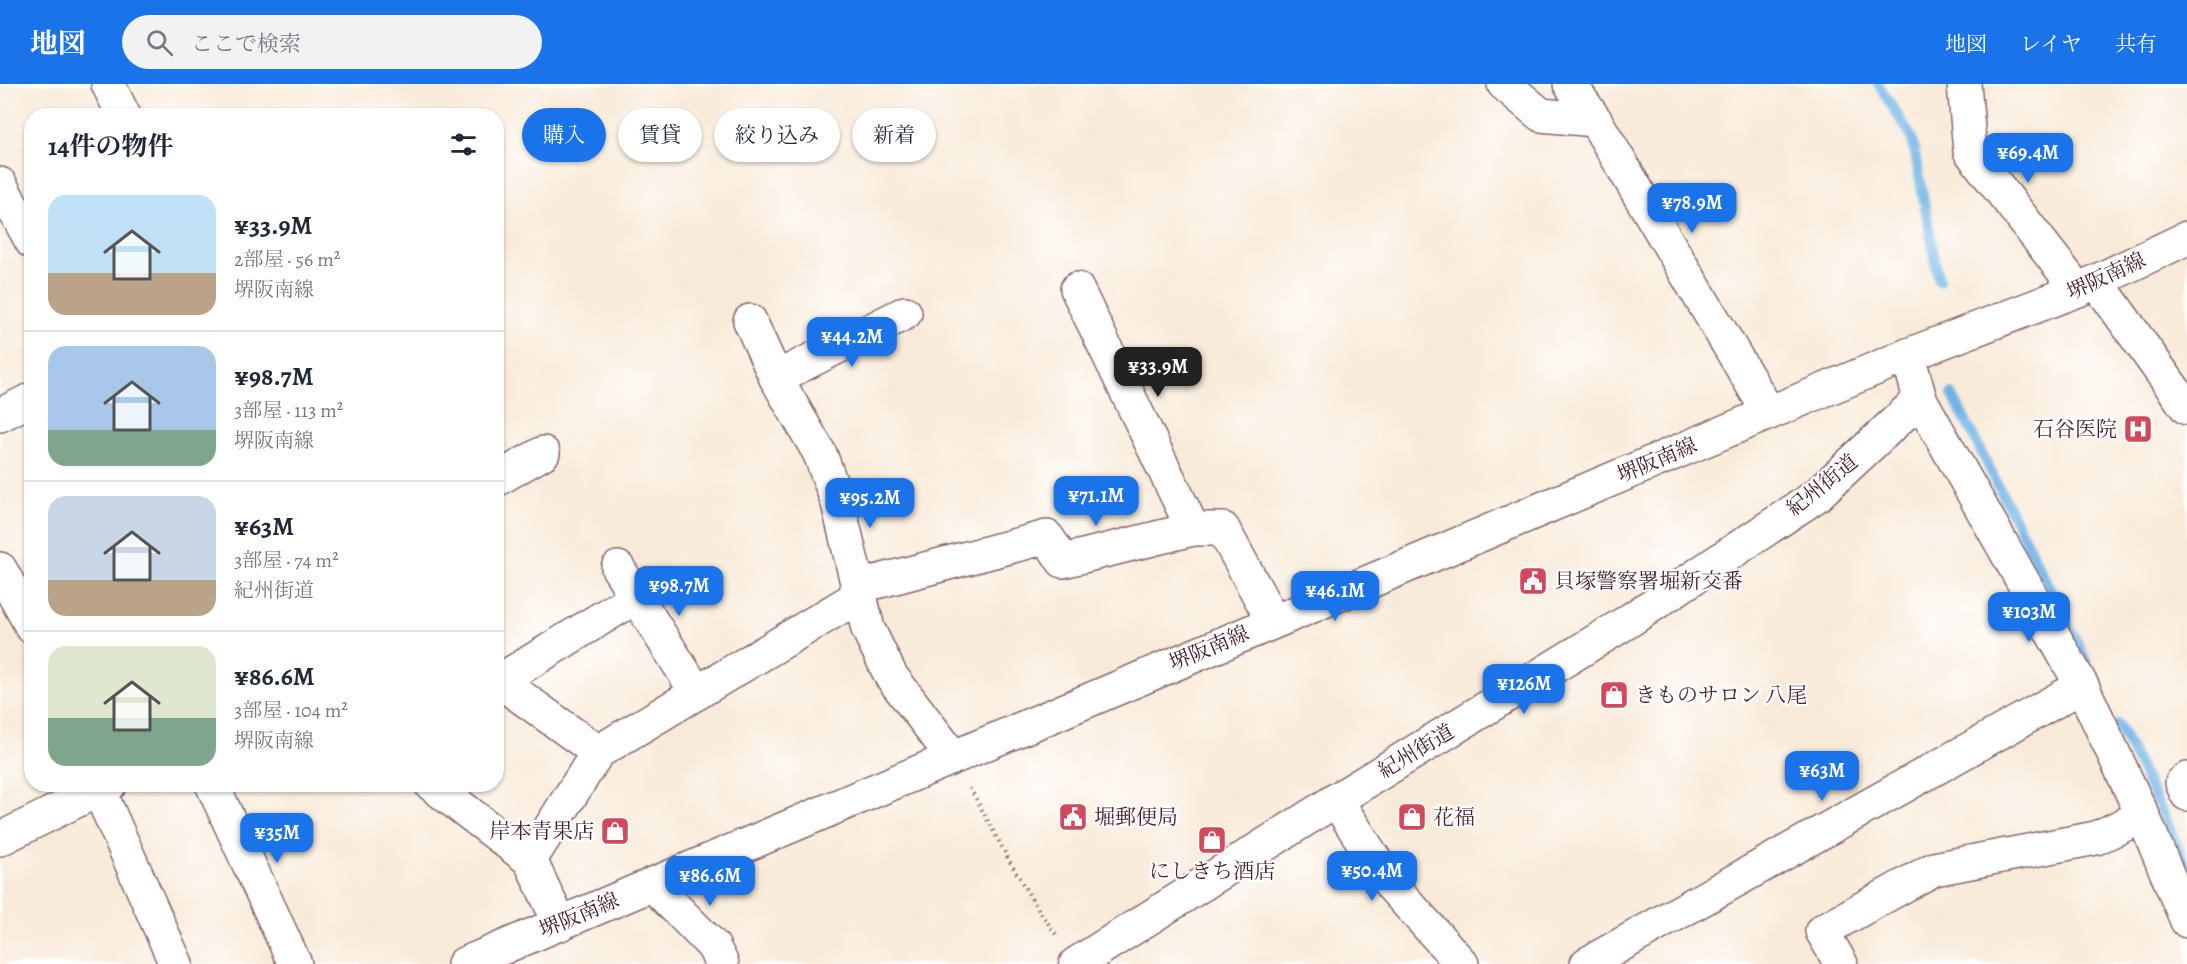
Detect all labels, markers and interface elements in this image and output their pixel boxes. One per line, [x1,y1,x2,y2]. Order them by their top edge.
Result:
search box [122,15,542,69]
text: 地図 [30,25,86,63]
icon: search [143,26,176,59]
text: ここで検索 [191,29,301,59]
text: 地図 [1945,30,1987,58]
text: レイヤ [2020,30,2082,58]
text: 共有 [2115,30,2157,58]
chip: 購入 [522,108,606,162]
chip: 賃貸 [618,108,702,162]
chip: 絞り込み [714,108,840,162]
chip: 新着 [852,108,936,162]
icon: filters [447,128,480,161]
text: 14件の物件 [48,129,174,164]
pin: ¥69.4M [1979,133,2077,184]
text: ¥69.4M [1997,139,2059,166]
pin: ¥78.9M [1643,183,1741,234]
text: ¥78.9M [1661,189,1723,216]
text: ¥33.9M [234,208,312,243]
icon: home [96,219,168,291]
text: 2部屋 · 56 m² [234,246,340,273]
street label: 堺阪南線 [2062,246,2150,306]
text: 堺阪南線 [234,276,314,303]
pin: ¥44.2M [803,317,901,368]
text: ¥44.2M [821,323,883,350]
pin: ¥33.9M [1109,347,1207,398]
text: ¥33.9M [1128,353,1188,380]
text: ¥98.7M [234,359,314,394]
icon: home [96,370,168,442]
text: 3部屋 · 113 m² [234,397,343,424]
hospital icon: 石谷医院 [2122,413,2154,445]
place label: 石谷医院 [2033,415,2117,443]
text: 堺阪南線 [234,427,314,454]
street label: 堺阪南線 [1613,431,1701,489]
street label: 紀州街道 [1781,448,1863,522]
pin: ¥71.1M [1047,476,1145,527]
pin: ¥95.2M [821,478,919,529]
text: ¥71.1M [1068,482,1124,509]
text: ¥95.2M [839,484,901,511]
text: ¥63M [234,509,294,544]
icon: home [96,520,168,592]
text: 3部屋 · 74 m² [234,547,339,574]
public building icon: 貝塚警察署堀新交番 [1517,565,1549,597]
pin: ¥98.7M [630,566,728,617]
place label: 貝塚警察署堀新交番 [1554,567,1743,595]
pin: ¥46.1M [1286,571,1384,622]
text: ¥98.7M [648,572,710,599]
text: 紀州街道 [234,577,314,604]
text: ¥46.1M [1305,577,1365,604]
pin: ¥103M [1987,592,2071,643]
text: ¥103M [2002,598,2056,625]
street label: 堺阪南線 [1165,619,1253,677]
text: ¥86.6M [234,659,315,694]
pin: ¥126M [1482,664,1566,715]
icon: home [96,670,168,742]
text: ¥126M [1497,670,1551,697]
shop icon: きものサロン 八尾 [1598,679,1630,711]
place label: きものサロン 八尾 [1635,681,1807,709]
text: 3部屋 · 104 m² [234,697,348,724]
street label: 紀州街道 [1373,717,1459,785]
text: 堺阪南線 [234,727,314,754]
pin: ¥63M [1786,751,1858,802]
text: ¥63M [1799,757,1845,784]
public building icon: 堀郵便局 [1057,801,1089,833]
shop icon: 花福 [1396,801,1428,833]
place label: 堀郵便局 [1094,803,1178,831]
place label: 花福 [1433,803,1475,831]
pin: ¥35M [241,813,313,864]
shop icon: 岸本青果店 [599,815,631,847]
place label: 岸本青果店 [489,817,594,845]
text: ¥35M [254,819,300,846]
shop icon: にしきち酒店 [1196,824,1228,856]
pin: ¥50.4M [1323,851,1421,902]
pin: ¥86.6M [661,856,759,907]
place label: にしきち酒店 [1149,857,1275,885]
text: ¥50.4M [1341,857,1403,884]
text: ¥86.6M [679,862,741,889]
street label: 堺阪南線 [535,886,623,944]

